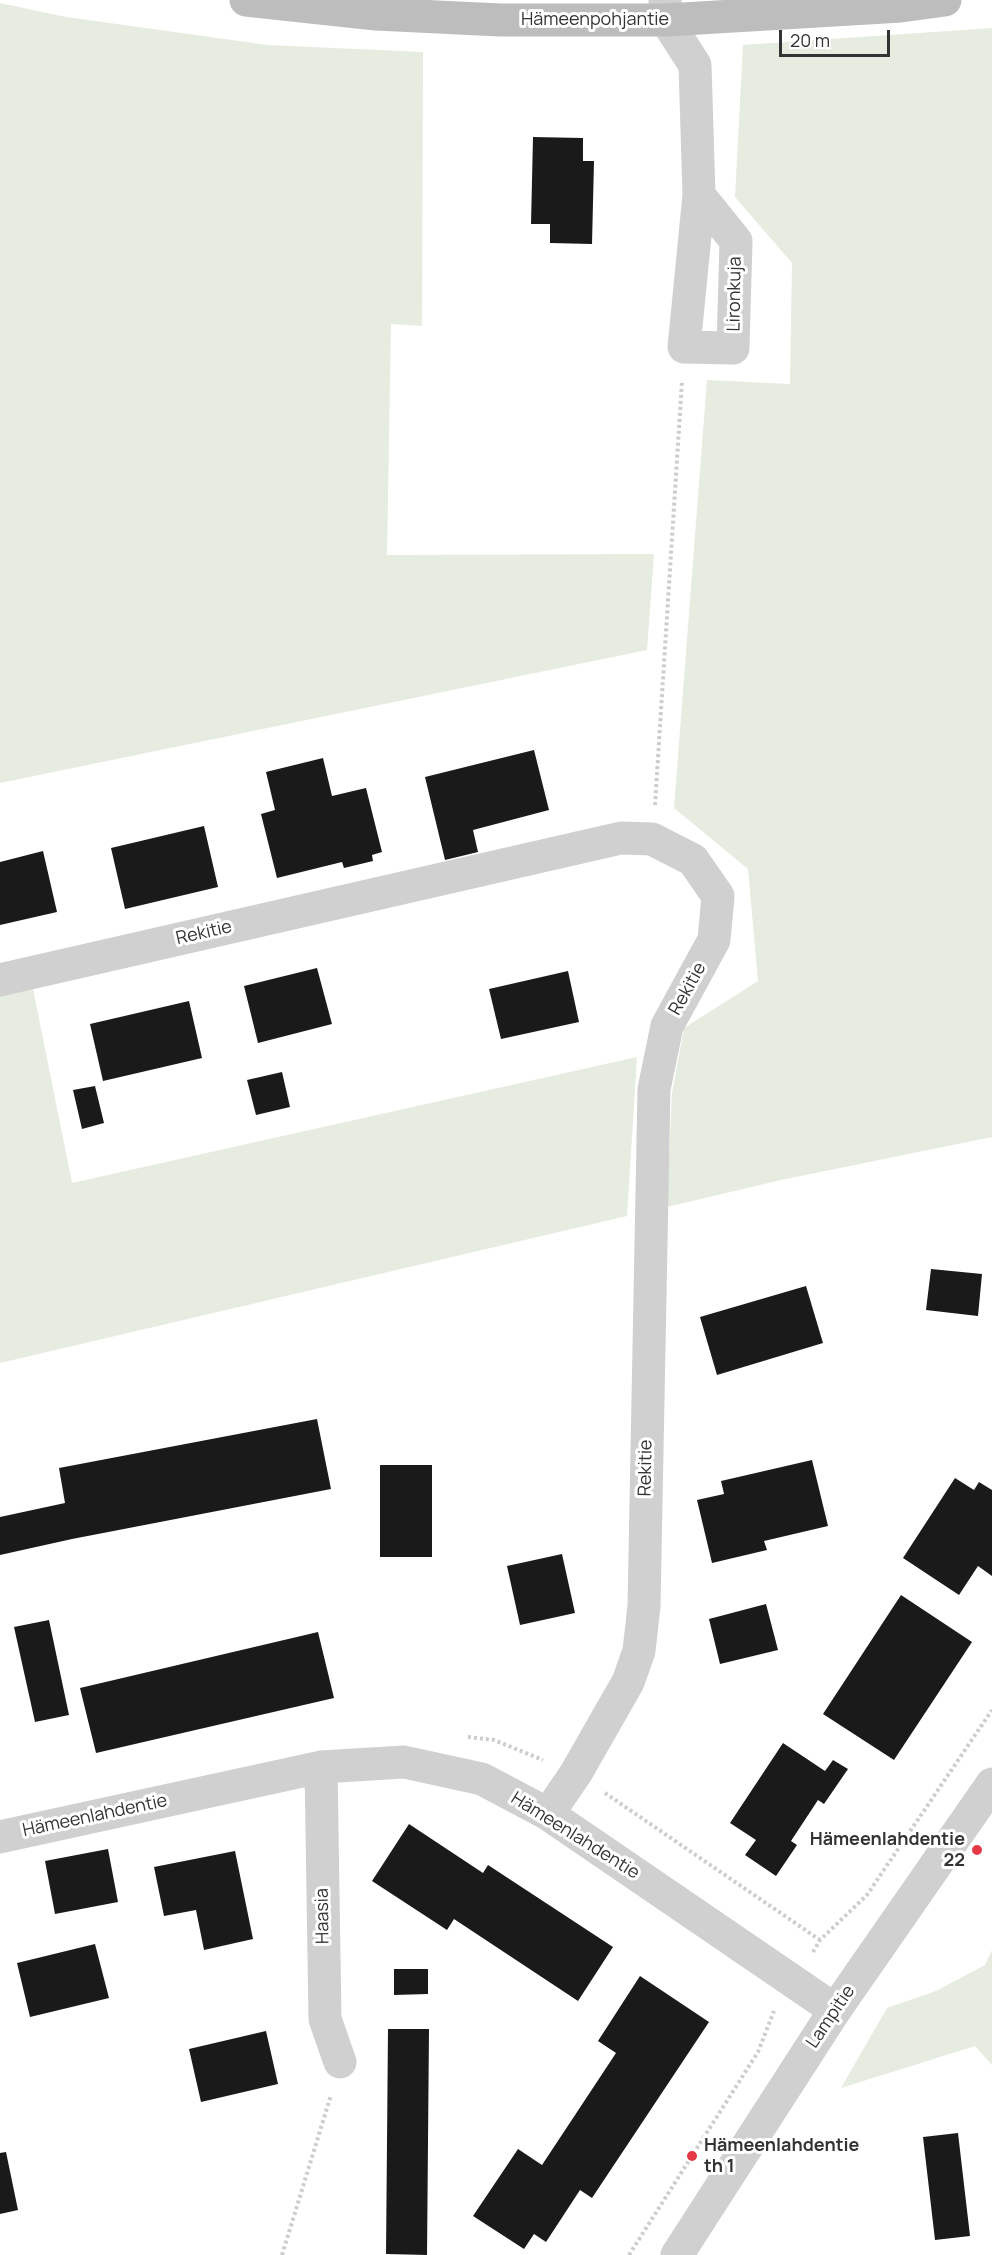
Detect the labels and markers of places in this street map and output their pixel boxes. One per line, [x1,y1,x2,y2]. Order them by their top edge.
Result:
place label: Hämeenlahdentie 22 [810,1829,965,1872]
marker: Hämeenlahdentie 22 [970,1843,984,1857]
place label: Hämeenlahdentie th 1 [704,2135,859,2178]
marker: Hämeenlahdentie th 1 [685,2149,699,2163]

